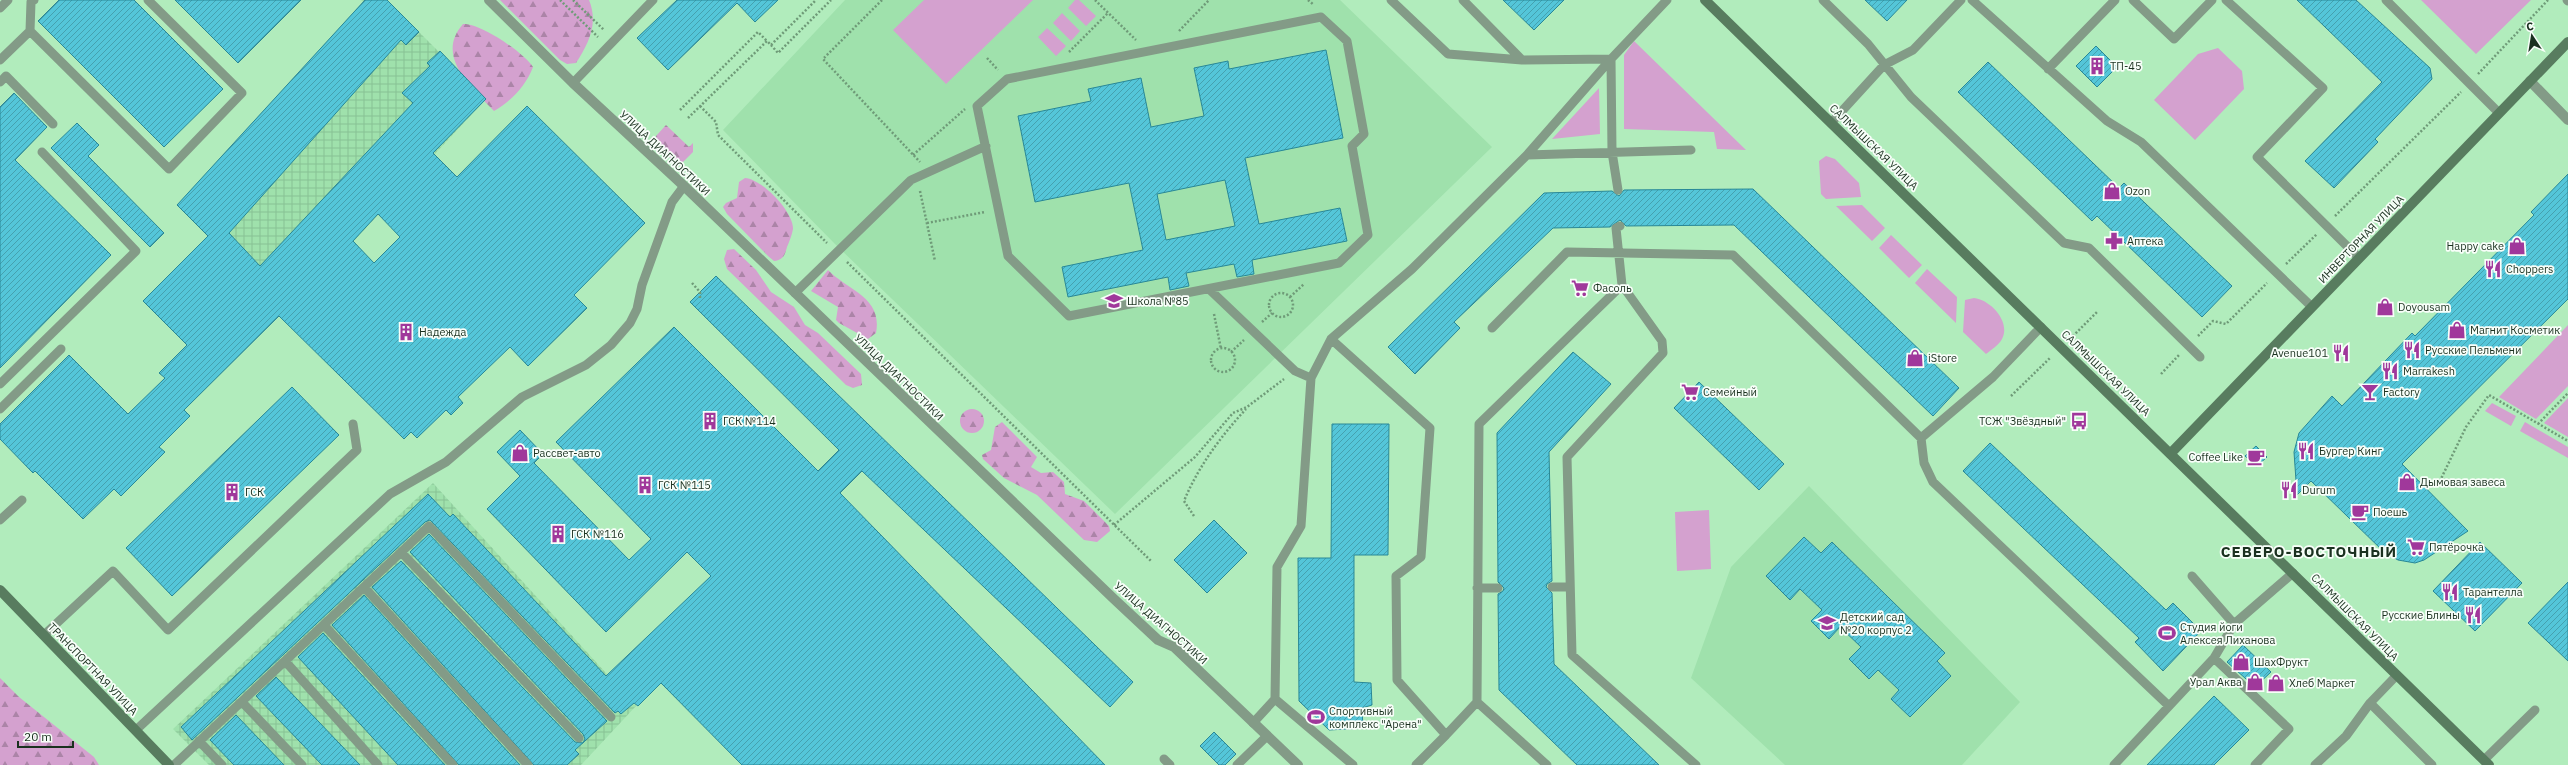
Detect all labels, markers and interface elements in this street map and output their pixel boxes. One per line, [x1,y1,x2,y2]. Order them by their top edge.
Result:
north arrow [2512,16,2552,56]
text: С [2525,19,2535,34]
building icon: ТП-45 [2087,56,2107,76]
place label: ТП-45 [2110,59,2142,73]
street label: САЛМЫШСКАЯ УЛИЦА [1827,101,1921,193]
street label: УЛИЦА ДИАГНОСТИКИ [617,107,713,199]
shop icon: Ozon [2102,181,2122,201]
place label: Ozon [2125,184,2150,198]
street label: ИНВЕРТОРНАЯ УЛИЦА [2315,192,2407,286]
pharmacy icon: Аптека [2104,231,2124,251]
place label: Аптека [2127,234,2163,248]
shop icon: Happy cake [2507,236,2527,256]
place label: Happy cake [2447,239,2504,253]
restaurant icon: Choppers [2483,259,2503,279]
place label: Choppers [2506,262,2553,276]
supermarket icon: Фасоль [1570,278,1590,298]
place label: Фасоль [1593,281,1632,295]
school or university icon: Школа №85 [1104,291,1124,311]
place label: Школа №85 [1127,294,1189,308]
shop icon: Doyousam [2375,297,2395,317]
place label: Doyousam [2398,300,2450,314]
shop icon: Магнит Косметик [2447,320,2467,340]
building icon: Надежда [396,322,416,342]
place label: Магнит Косметик [2470,323,2560,337]
place label: Надежда [419,325,467,339]
street label: САЛМЫШСКАЯ УЛИЦА [2059,327,2153,419]
street label: УЛИЦА ДИАГНОСТИКИ [851,331,947,423]
restaurant icon: Русские Пельмени [2402,340,2422,360]
restaurant icon: Avenue101 [2331,343,2351,363]
place label: Русские Пельмени [2425,343,2522,357]
place label: Avenue101 [2271,346,2328,360]
shop icon: iStore [1905,348,1925,368]
place label: iStore [1928,351,1957,365]
restaurant icon: Marrakesh [2380,361,2400,381]
place label: Marrakesh [2403,364,2455,378]
supermarket icon: Семейный [1680,382,1700,402]
bar icon: Factory [2360,382,2380,402]
place label: Семейный [1703,385,1757,399]
place label: Factory [2383,385,2420,399]
building icon: ГСК №114 [700,411,720,431]
bus stop icon: ТСЖ "Звёздный" [2069,411,2089,431]
place label: ГСК №114 [723,414,776,428]
place label: ТСЖ "Звёздный" [1979,414,2066,428]
restaurant icon: Бургер Кинг [2296,441,2316,461]
shop icon: Рассвет-авто [510,443,530,463]
place label: Бургер Кинг [2319,444,2382,458]
place label: Рассвет-авто [533,446,601,460]
cafe icon: Coffee Like [2246,447,2266,467]
place label: Coffee Like [2188,450,2243,464]
shop icon: Дымовая завеса [2397,472,2417,492]
building icon: ГСК №115 [635,475,655,495]
place label: Дымовая завеса [2420,475,2505,489]
place label: ГСК №115 [658,478,711,492]
restaurant icon: Durum [2279,480,2299,500]
building icon: ГСК [222,482,242,502]
place label: Durum [2302,483,2336,497]
place label: ГСК [245,485,264,499]
cafe icon: Поешь [2350,502,2370,522]
place label: Поешь [2373,505,2408,519]
building icon: ГСК №116 [548,524,568,544]
place label: ГСК №116 [571,527,624,541]
supermarket icon: Пятёрочка [2406,537,2426,557]
place label: Пятёрочка [2429,540,2484,554]
district label: СЕВЕРО-ВОСТОЧНЫЙ [2221,542,2397,561]
street label: САЛМЫШСКАЯ УЛИЦА [2308,570,2402,664]
street label: УЛИЦА ДИАГНОСТИКИ [1112,579,1210,667]
restaurant icon: Тарантелла [2440,582,2460,602]
place label: Тарантелла [2463,585,2523,599]
restaurant icon: Русские Блины [2463,605,2483,625]
place label: Русские Блины [2382,608,2460,622]
place label: Детский сад №20 корпус 2 [1840,610,1912,637]
school or university icon: Детский сад №20 корпус 2 [1817,613,1837,633]
street label: ТРАНСПОРТНАЯ УЛИЦА [45,620,141,718]
place label: Студия йоги Алексея Лиханова [2180,620,2275,647]
sports icon: Студия йоги Алексея Лиханова [2157,623,2177,643]
shop icon: ШахФрукт [2231,652,2251,672]
place label: ШахФрукт [2254,655,2308,669]
shop icon: Урал Аква [2245,672,2265,692]
shop icon: Хлеб Маркет [2266,673,2286,693]
place label: Урал Аква [2190,675,2242,689]
place label: Хлеб Маркет [2289,676,2355,690]
place label: Спортивный комплекс "Арена" [1329,704,1422,731]
sports icon: Спортивный комплекс "Арена" [1306,707,1326,727]
scale bar [18,723,73,749]
text: 20 m [24,729,52,744]

